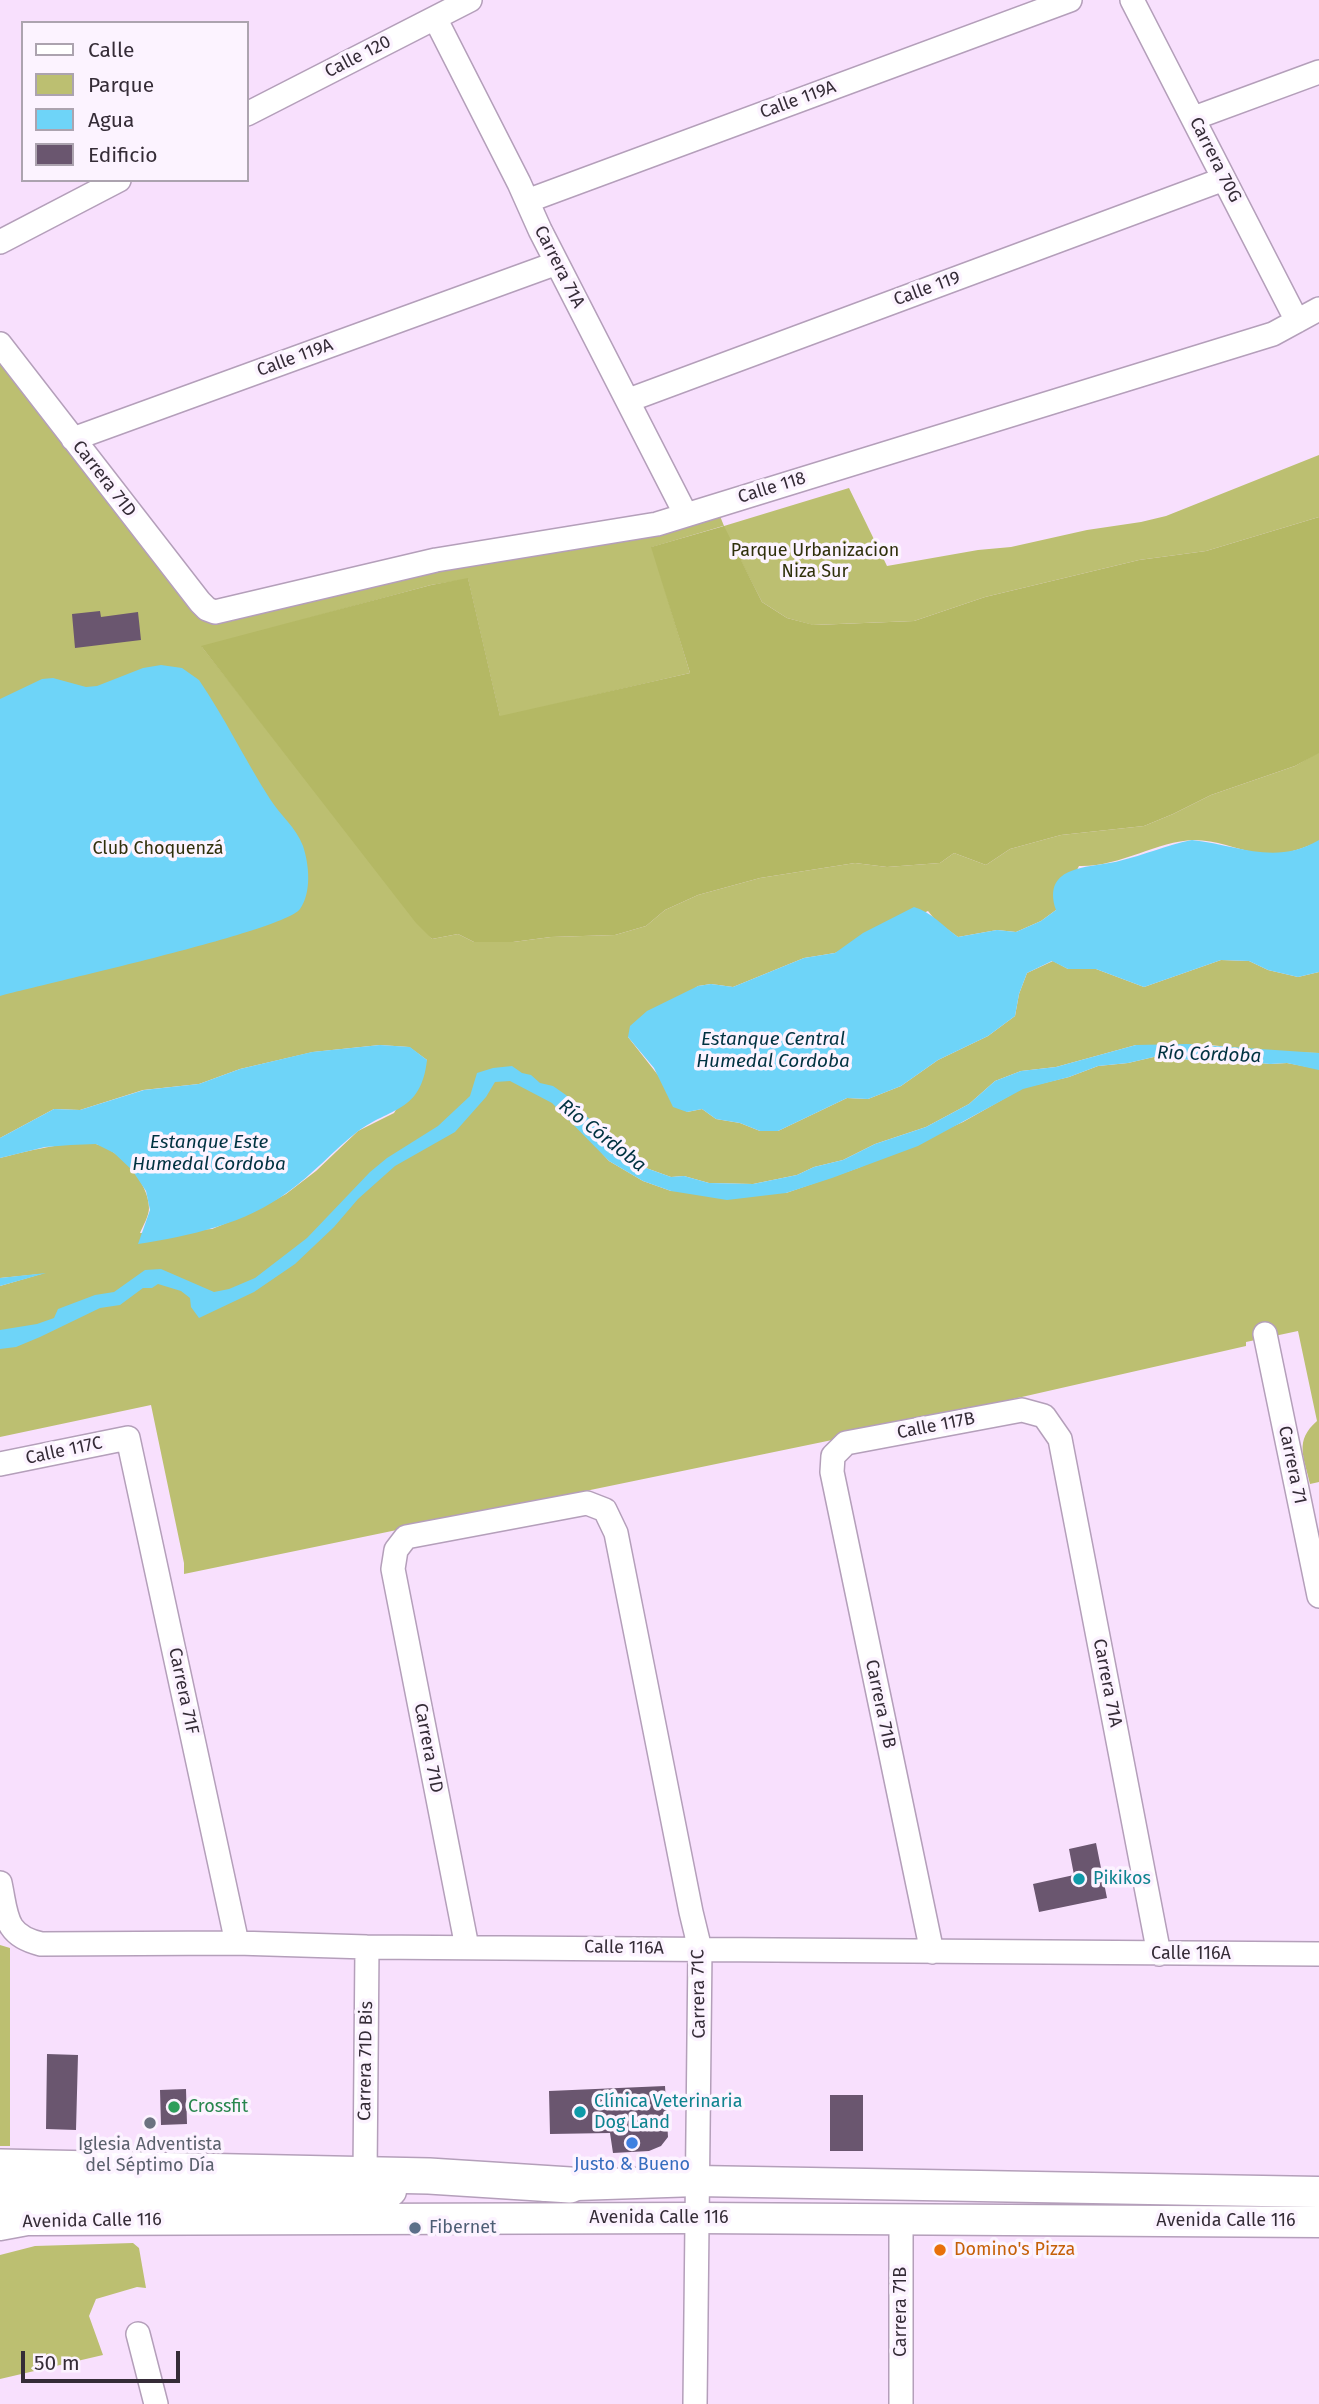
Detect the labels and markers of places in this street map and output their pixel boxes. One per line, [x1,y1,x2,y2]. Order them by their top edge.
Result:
place label: Pikikos [1093,1868,1151,1890]
marker: Pikikos [1071,1871,1087,1887]
place label: Clínica Veterinaria Dog Land [594,2091,742,2134]
place label: Crossfit [188,2096,248,2118]
marker: Crossfit [166,2099,182,2115]
marker: Clínica Veterinaria Dog Land [572,2104,588,2120]
marker: Iglesia Adventista del Séptimo Día [142,2115,158,2131]
place label: Iglesia Adventista del Séptimo Día [78,2134,222,2176]
marker: Justo & Bueno [624,2135,640,2151]
place label: Justo & Bueno [574,2154,690,2176]
place label: Fibernet [429,2217,497,2239]
marker: Fibernet [407,2220,423,2236]
place label: Domino's Pizza [954,2239,1075,2261]
marker: Domino's Pizza [932,2242,948,2258]

